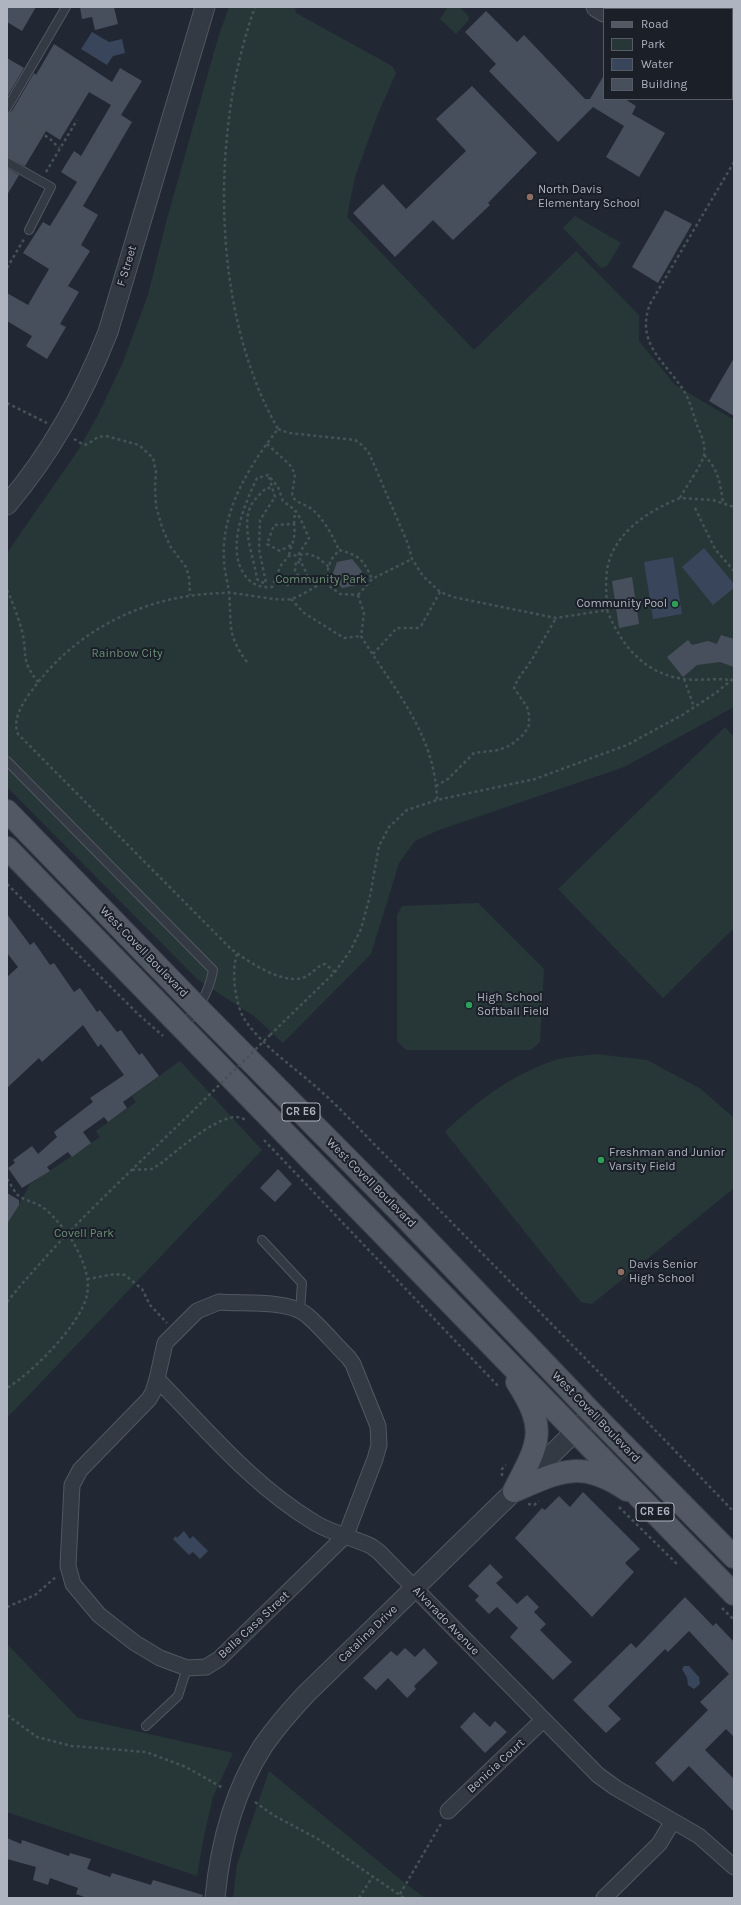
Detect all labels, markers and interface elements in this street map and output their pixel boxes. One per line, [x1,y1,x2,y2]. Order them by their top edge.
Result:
legend [603,8,733,100]
text: Road [641,17,669,31]
text: Park [641,37,665,51]
text: Water [641,57,673,71]
text: Building [641,77,687,91]
place label: North Davis Elementary School [538,183,640,211]
marker: North Davis Elementary School [525,192,535,202]
street label: F Street [114,244,140,288]
park label: Community Park [275,573,367,587]
place label: Community Pool [576,597,667,611]
marker: Community Pool [670,599,680,609]
park label: Rainbow City [91,647,163,661]
street label: West Covell Boulevard [97,904,191,1000]
place label: High School Softball Field [477,991,549,1019]
marker: High School Softball Field [464,1000,474,1010]
road number: CR E6 [282,1103,320,1121]
street label: West Covell Boulevard [323,1135,419,1231]
place label: Freshman and Junior Varsity Field [609,1146,725,1174]
marker: Freshman and Junior Varsity Field [596,1155,606,1165]
park label: Covell Park [54,1227,114,1241]
place label: Davis Senior High School [629,1258,697,1286]
marker: Davis Senior High School [616,1267,626,1277]
street label: West Covell Boulevard [549,1369,643,1465]
road number: CR E6 [636,1503,674,1521]
street label: Alvarado Avenue [410,1584,482,1658]
street label: Bella Casa Street [215,1588,293,1662]
street label: Catalina Drive [335,1602,401,1666]
street label: Benicia Court [464,1736,528,1796]

